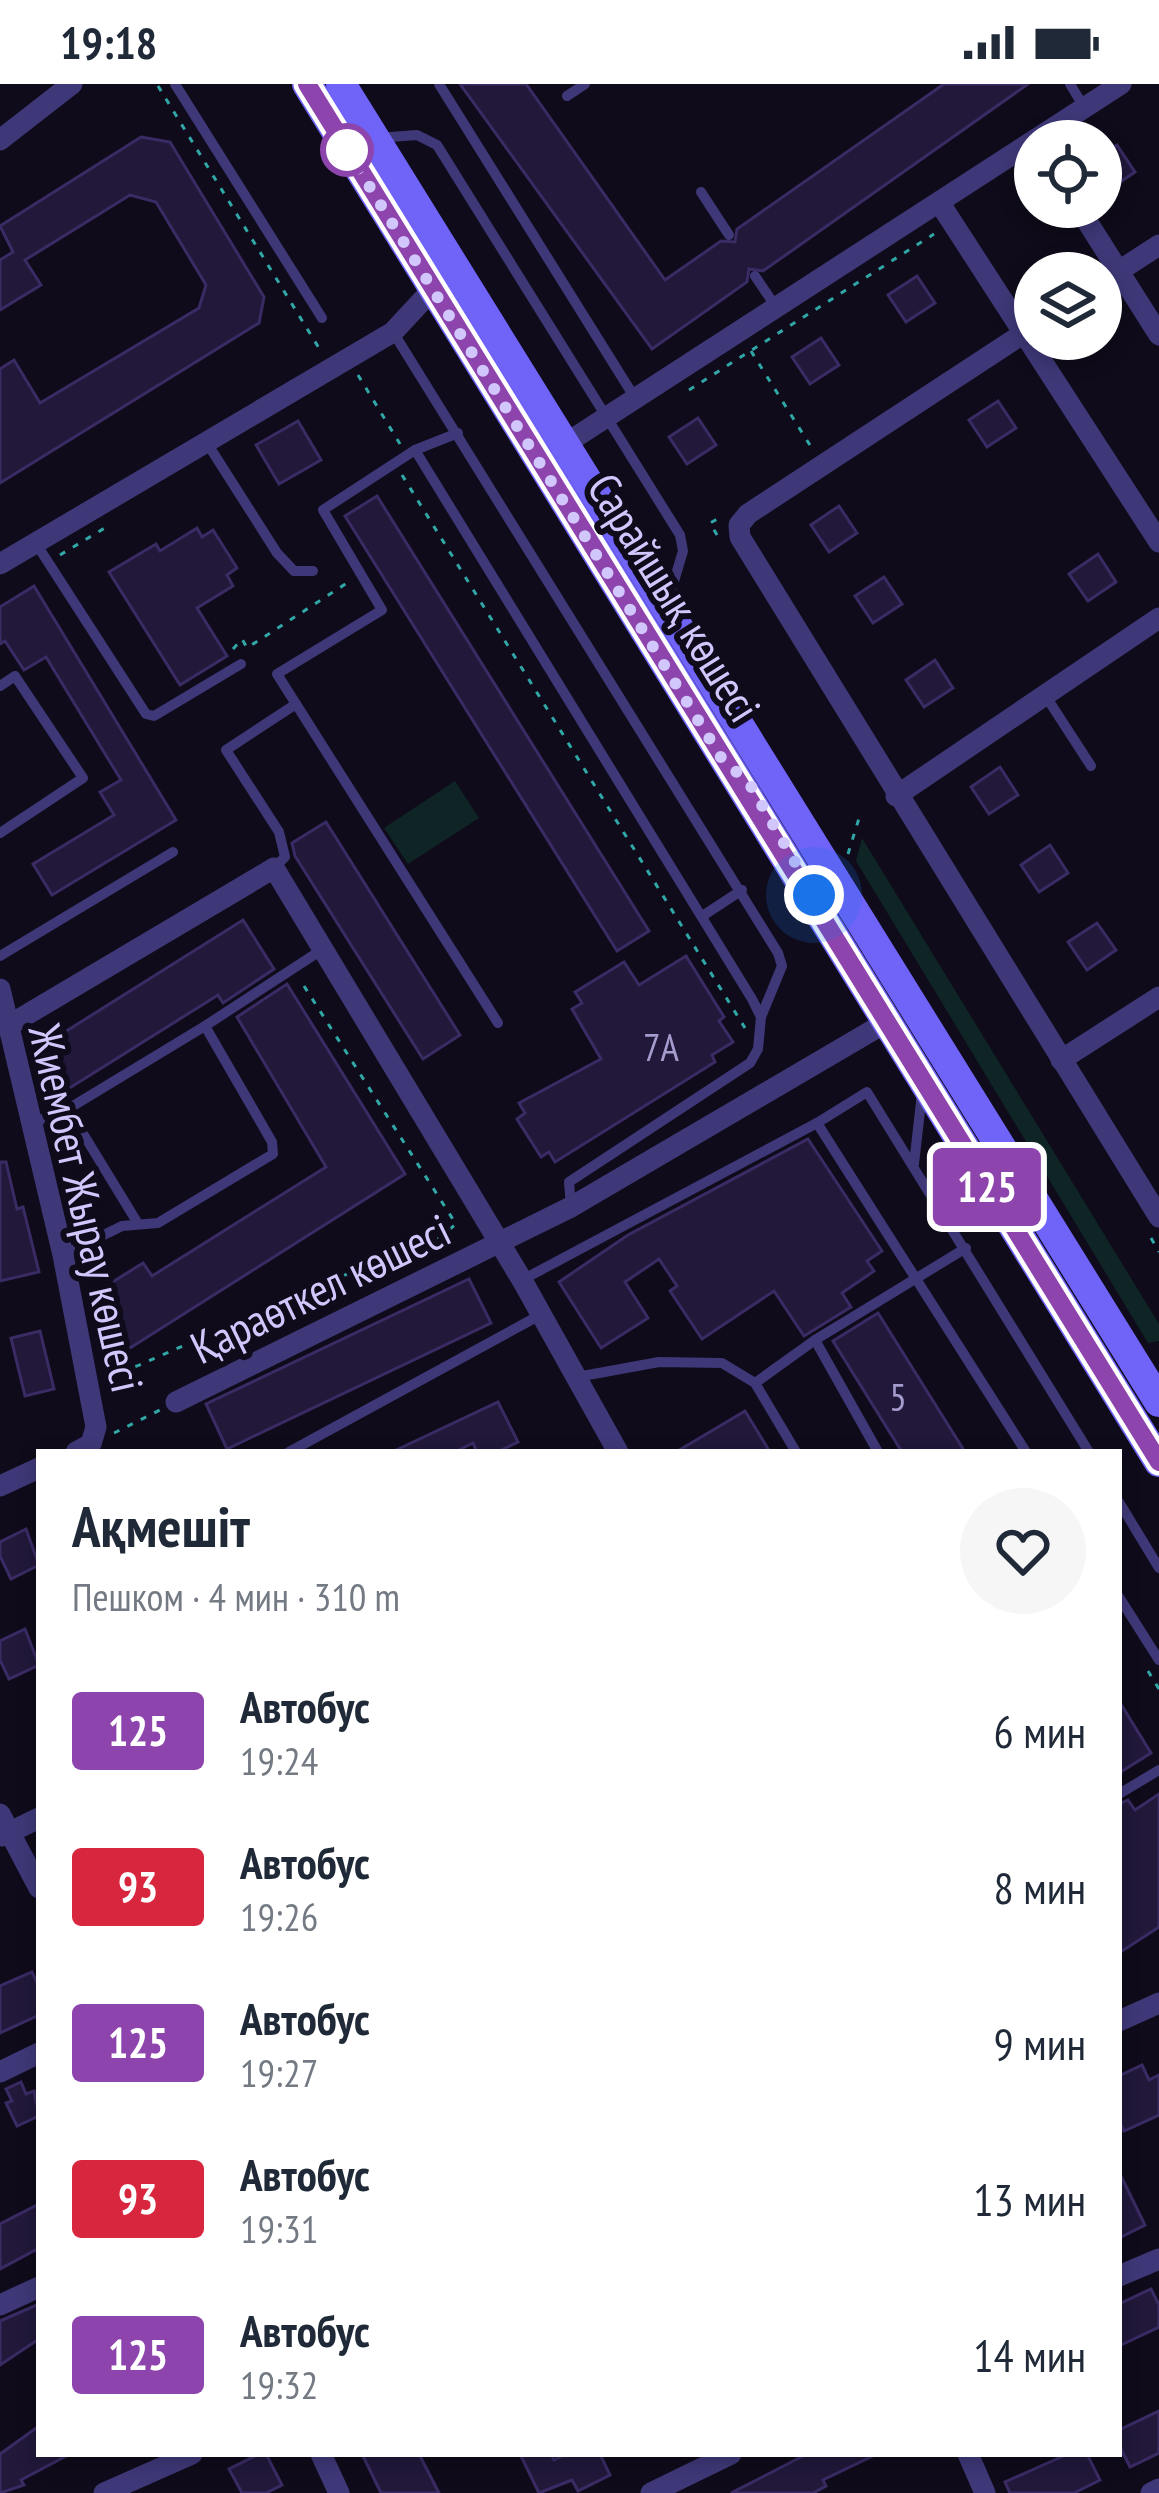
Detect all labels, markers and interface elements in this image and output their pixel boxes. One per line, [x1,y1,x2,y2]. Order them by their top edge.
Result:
text: 19:18 [60,13,157,71]
map controls [1014,120,1122,360]
button: locate [1014,120,1122,228]
unlabelled marker [322,125,372,175]
button: layers [1014,252,1122,360]
street label: Сарайшық көшесі [576,462,774,732]
your location [784,865,844,925]
street label: Жиембет Жырау көшесі [16,1017,158,1398]
house number: 7А [643,1021,680,1072]
line badge: 125 [918,1148,1056,1226]
text: 125 [957,1159,1017,1214]
street label: Қараөткел көшесі [181,1200,459,1376]
house number: 5 [889,1371,907,1422]
button: heart [960,1488,1086,1614]
text: Ақмешіт [72,1489,250,1563]
text: Пешком · 4 мин · 310 m [72,1571,400,1622]
text: Автобус [240,1677,370,1735]
text: 6 мин [993,1702,1086,1760]
text: 125 [108,1703,168,1758]
text: 19:24 [240,1735,318,1786]
text: Автобус [240,1833,370,1891]
text: 8 мин [993,1858,1086,1916]
text: 93 [118,1859,158,1914]
text: 19:26 [240,1891,318,1942]
text: Автобус [240,1989,370,2047]
text: 9 мин [993,2014,1086,2072]
text: 125 [108,2015,168,2070]
text: 19:27 [240,2047,318,2098]
text: Автобус [240,2145,370,2203]
text: 13 мин [973,2170,1086,2228]
text: 93 [118,2171,158,2226]
text: 19:31 [240,2203,318,2254]
text: Автобус [240,2301,370,2359]
text: 14 мин [973,2326,1086,2384]
text: 125 [108,2327,168,2382]
text: 19:32 [240,2359,318,2410]

